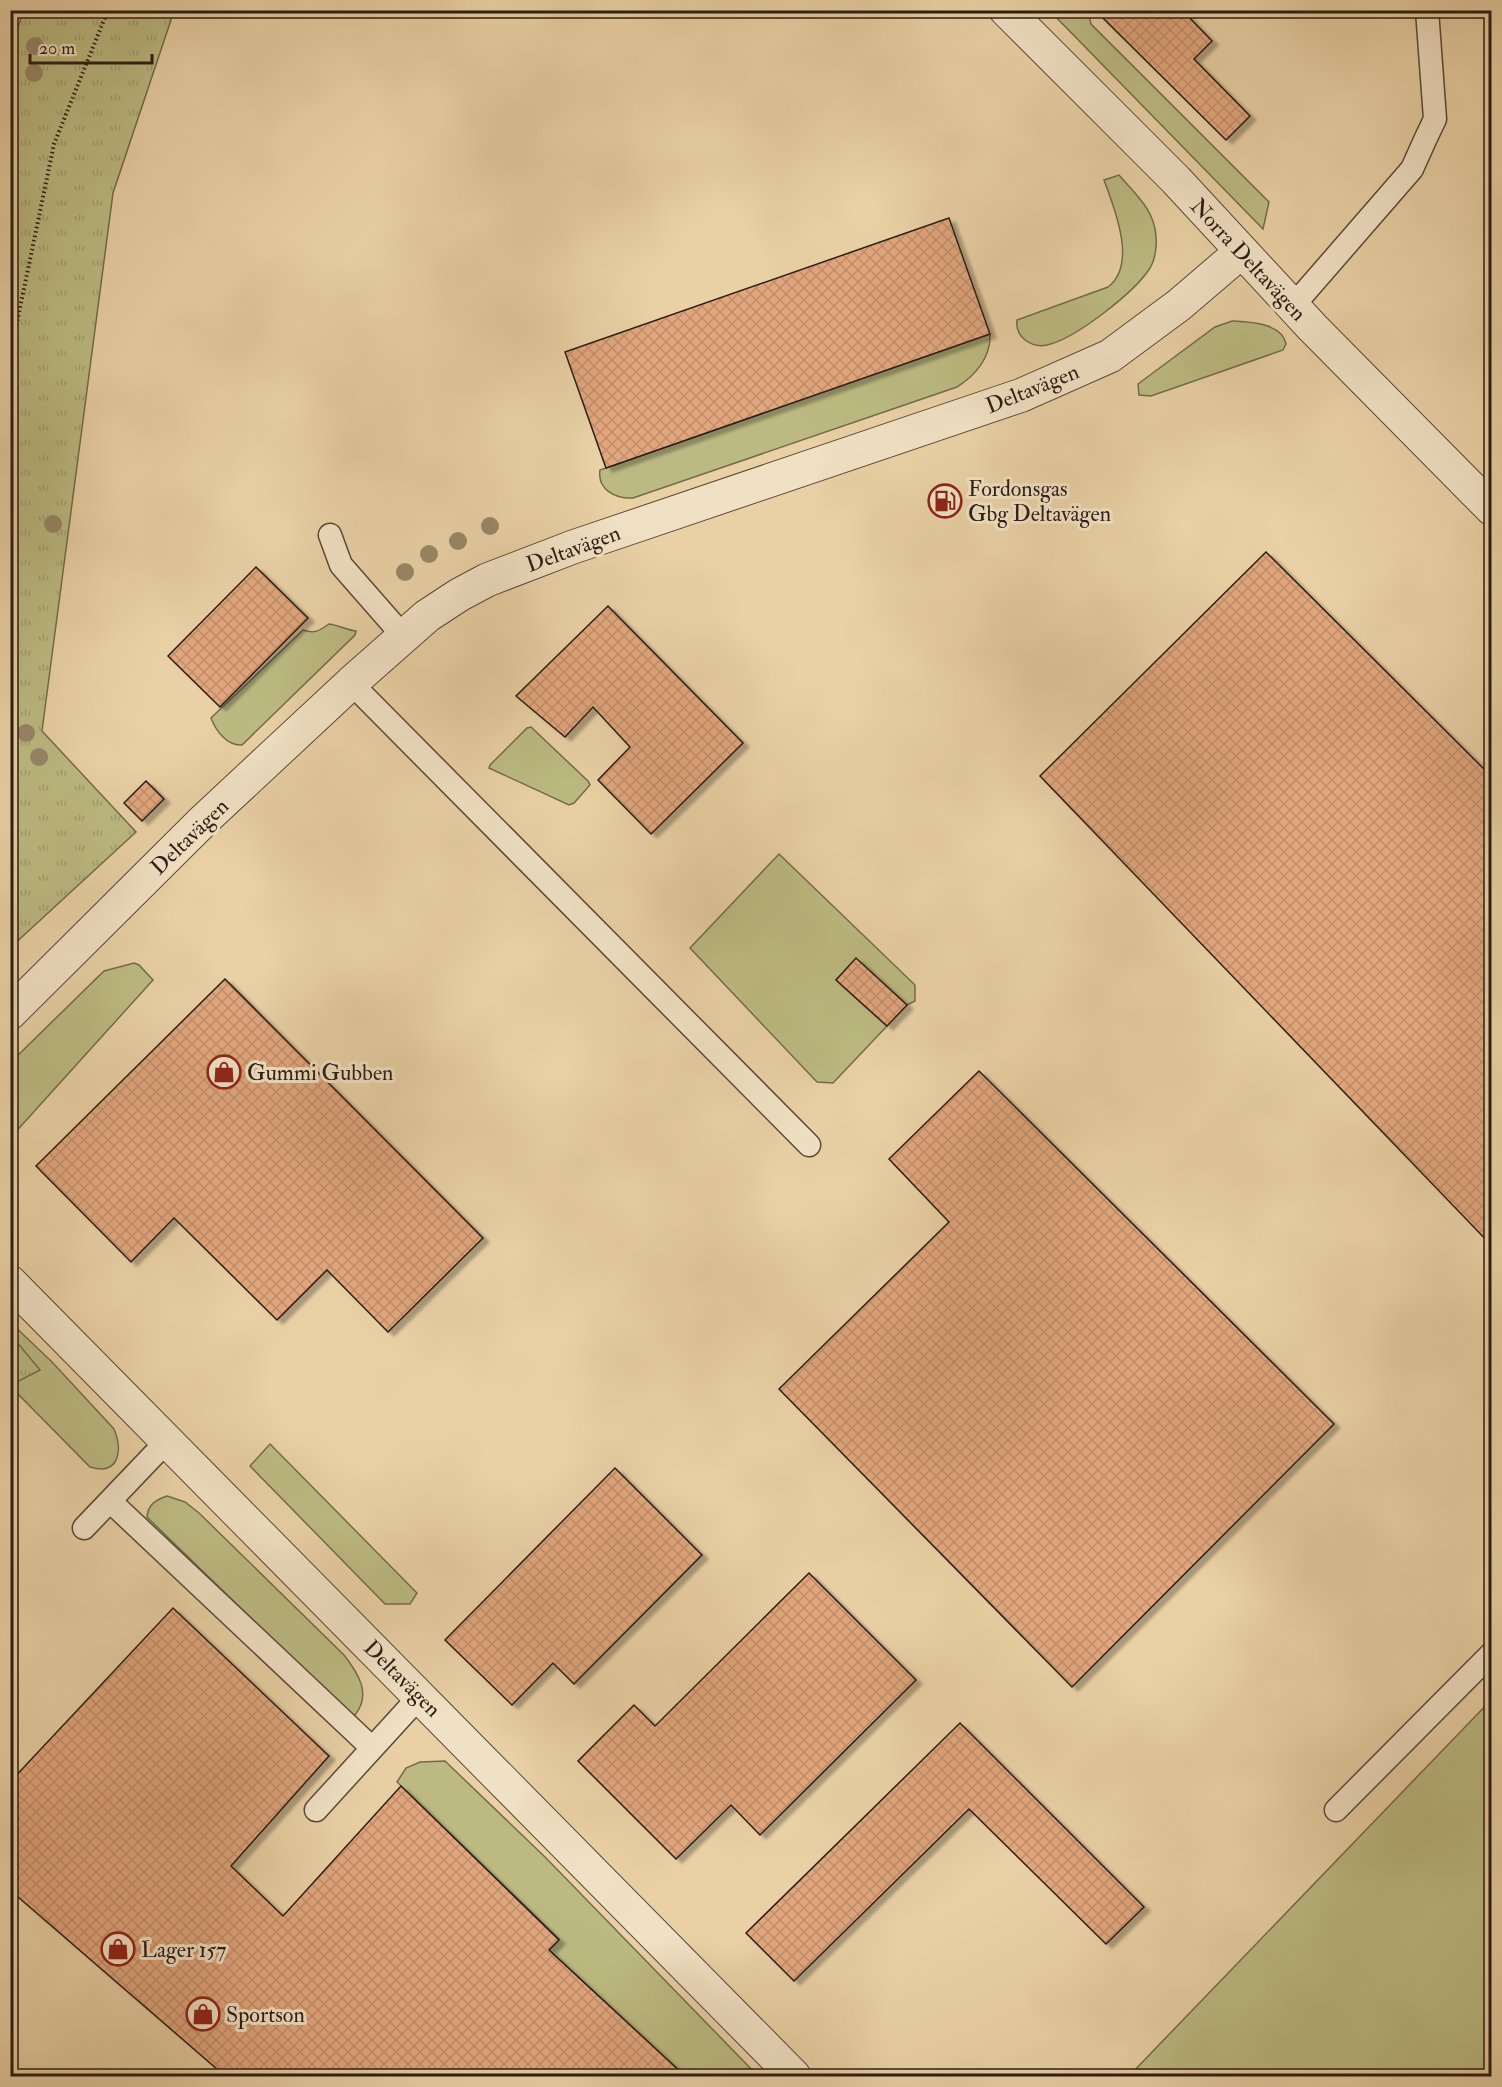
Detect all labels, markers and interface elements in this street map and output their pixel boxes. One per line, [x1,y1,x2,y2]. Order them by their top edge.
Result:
scale bar [30,27,152,65]
text: 20 m [39,37,75,60]
street label: Norra Deltavägen [1184,192,1312,327]
street label: Deltavägen [982,358,1083,420]
place label: Fordonsgas Gbg Deltavägen [968,475,1111,528]
fuel station icon: Fordonsgas Gbg Deltavägen [927,483,963,519]
street label: Deltavägen [522,519,624,579]
street label: Deltavägen [145,793,235,881]
shop icon: Gummi Gubben [206,1054,242,1090]
place label: Gummi Gubben [247,1059,393,1087]
street label: Deltavägen [358,1634,447,1723]
shop icon: Lager 157 [100,1931,136,1967]
place label: Lager 157 [141,1936,226,1964]
shop icon: Sportson [185,1996,221,2032]
place label: Sportson [226,2001,305,2030]

